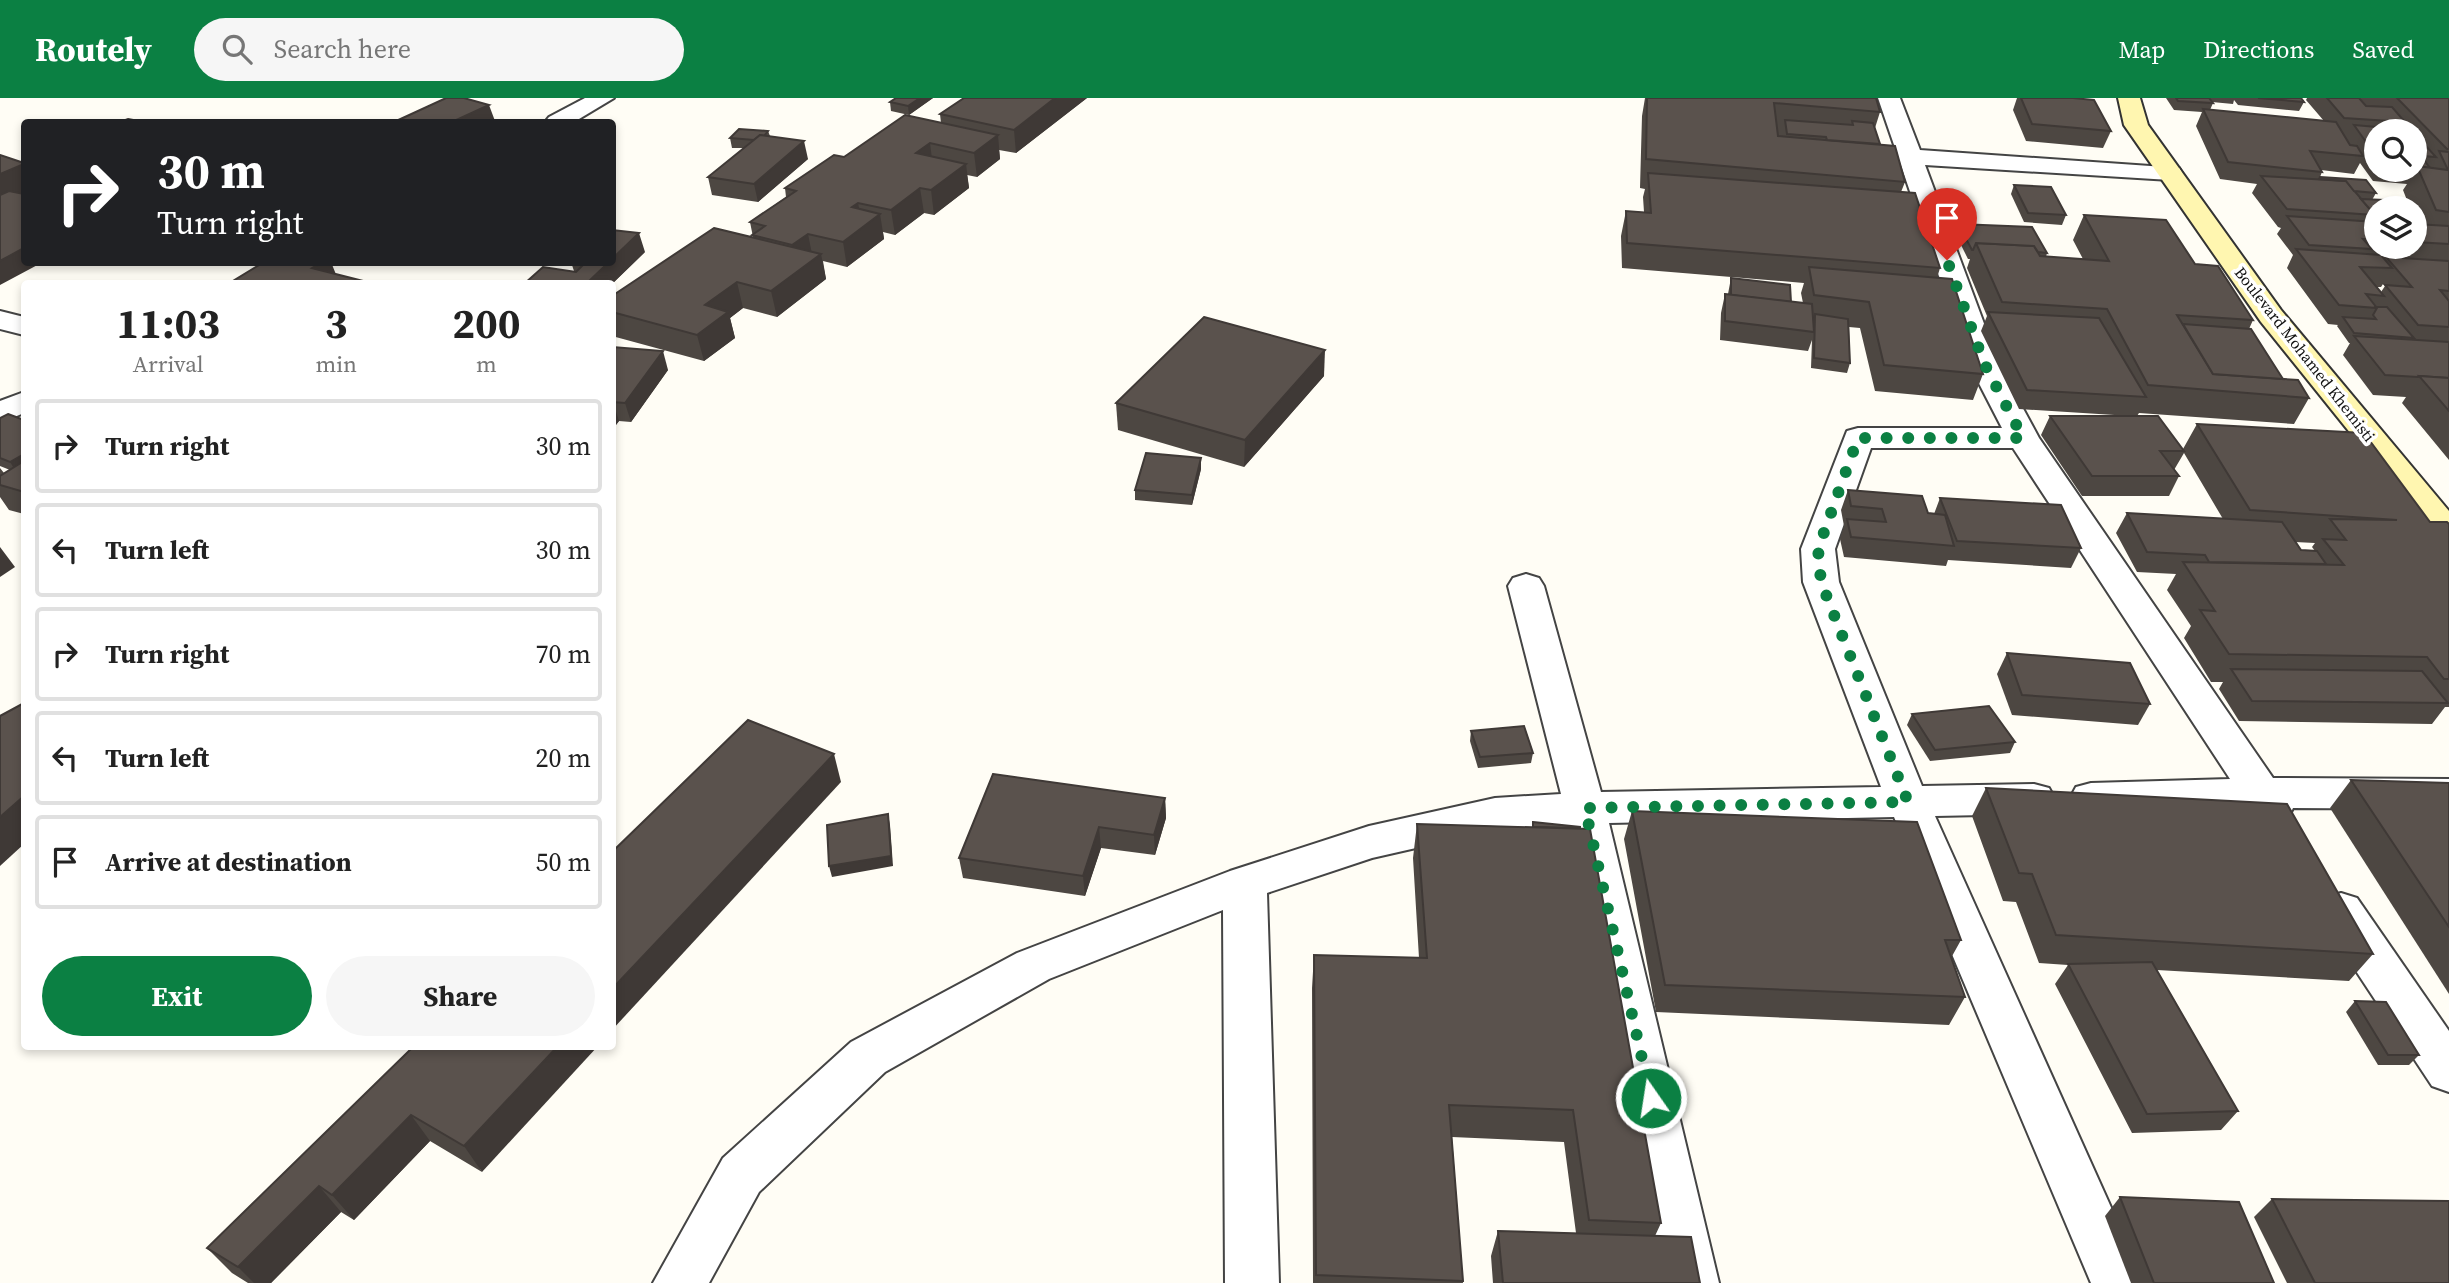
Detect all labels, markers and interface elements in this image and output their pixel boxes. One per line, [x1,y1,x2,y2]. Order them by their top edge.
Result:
search box [194,18,684,81]
text: Routely [35,27,152,72]
icon: search [218,30,256,68]
text: Search here [274,31,411,67]
text: Map [2118,33,2165,66]
text: Directions [2203,33,2314,66]
text: Saved [2352,33,2414,66]
map controls [2364,119,2427,259]
button: search [2364,119,2427,182]
text: 30 m [157,137,265,204]
icon: right [42,147,133,238]
pin [1917,188,1977,260]
button: layers [2364,196,2427,259]
icon: arrive [1928,199,1966,237]
text: Turn right [157,201,303,245]
street label: Boulevard Mohamed Khemisti [2230,262,2380,446]
text: 11:03 [116,294,220,352]
text: 3 [325,294,348,352]
text: 200 [452,294,521,352]
text: Arrival [133,348,204,380]
text: min [315,348,357,380]
text: m [476,348,497,380]
icon: right [46,427,84,465]
text: Turn right [105,428,229,464]
text: 30 m [536,428,591,464]
icon: left [46,531,84,569]
text: Turn left [105,532,209,568]
text: 30 m [536,532,591,568]
icon: right [46,635,84,673]
text: Turn right [105,636,229,672]
text: 70 m [536,636,591,672]
icon: left [46,739,84,777]
text: Turn left [105,740,209,776]
text: 20 m [536,740,591,776]
icon: arrive [46,843,84,881]
text: Arrive at destination [105,844,352,880]
text: 50 m [536,844,591,880]
button: Exit [42,956,312,1036]
button: Share [326,956,595,1036]
position arrow [1614,1061,1688,1135]

